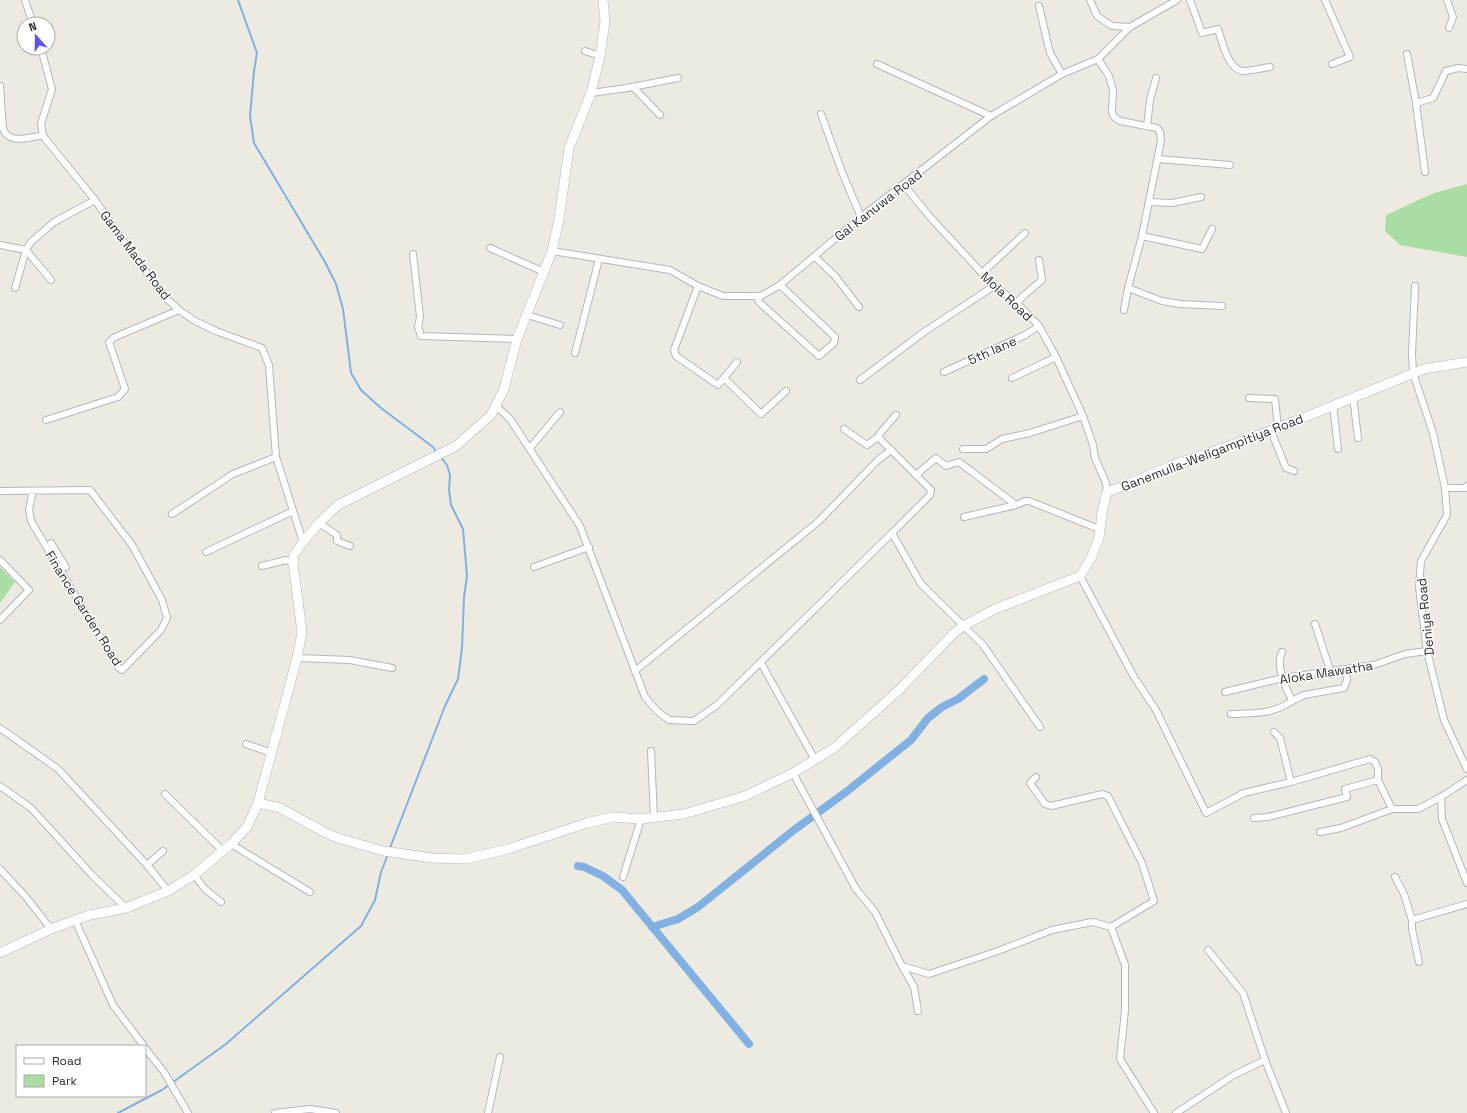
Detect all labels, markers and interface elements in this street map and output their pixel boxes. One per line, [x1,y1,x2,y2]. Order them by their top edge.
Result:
north arrow [16,16,56,56]
text: N [27,19,38,34]
street label: Gal Kanuwa Road [831,166,926,245]
street label: Gama Mada Road [96,207,175,303]
street label: Mola Road [977,268,1036,325]
street label: 5th lane [965,332,1019,369]
street label: Ganemulla-Weligampitiya Road [1119,410,1306,495]
street label: Finance Garden Road [41,548,126,669]
street label: Deniya Road [1413,577,1438,657]
street label: Aloka Mawatha [1278,657,1375,688]
legend [16,1045,146,1097]
text: Road [52,1053,81,1069]
text: Park [52,1073,77,1089]

